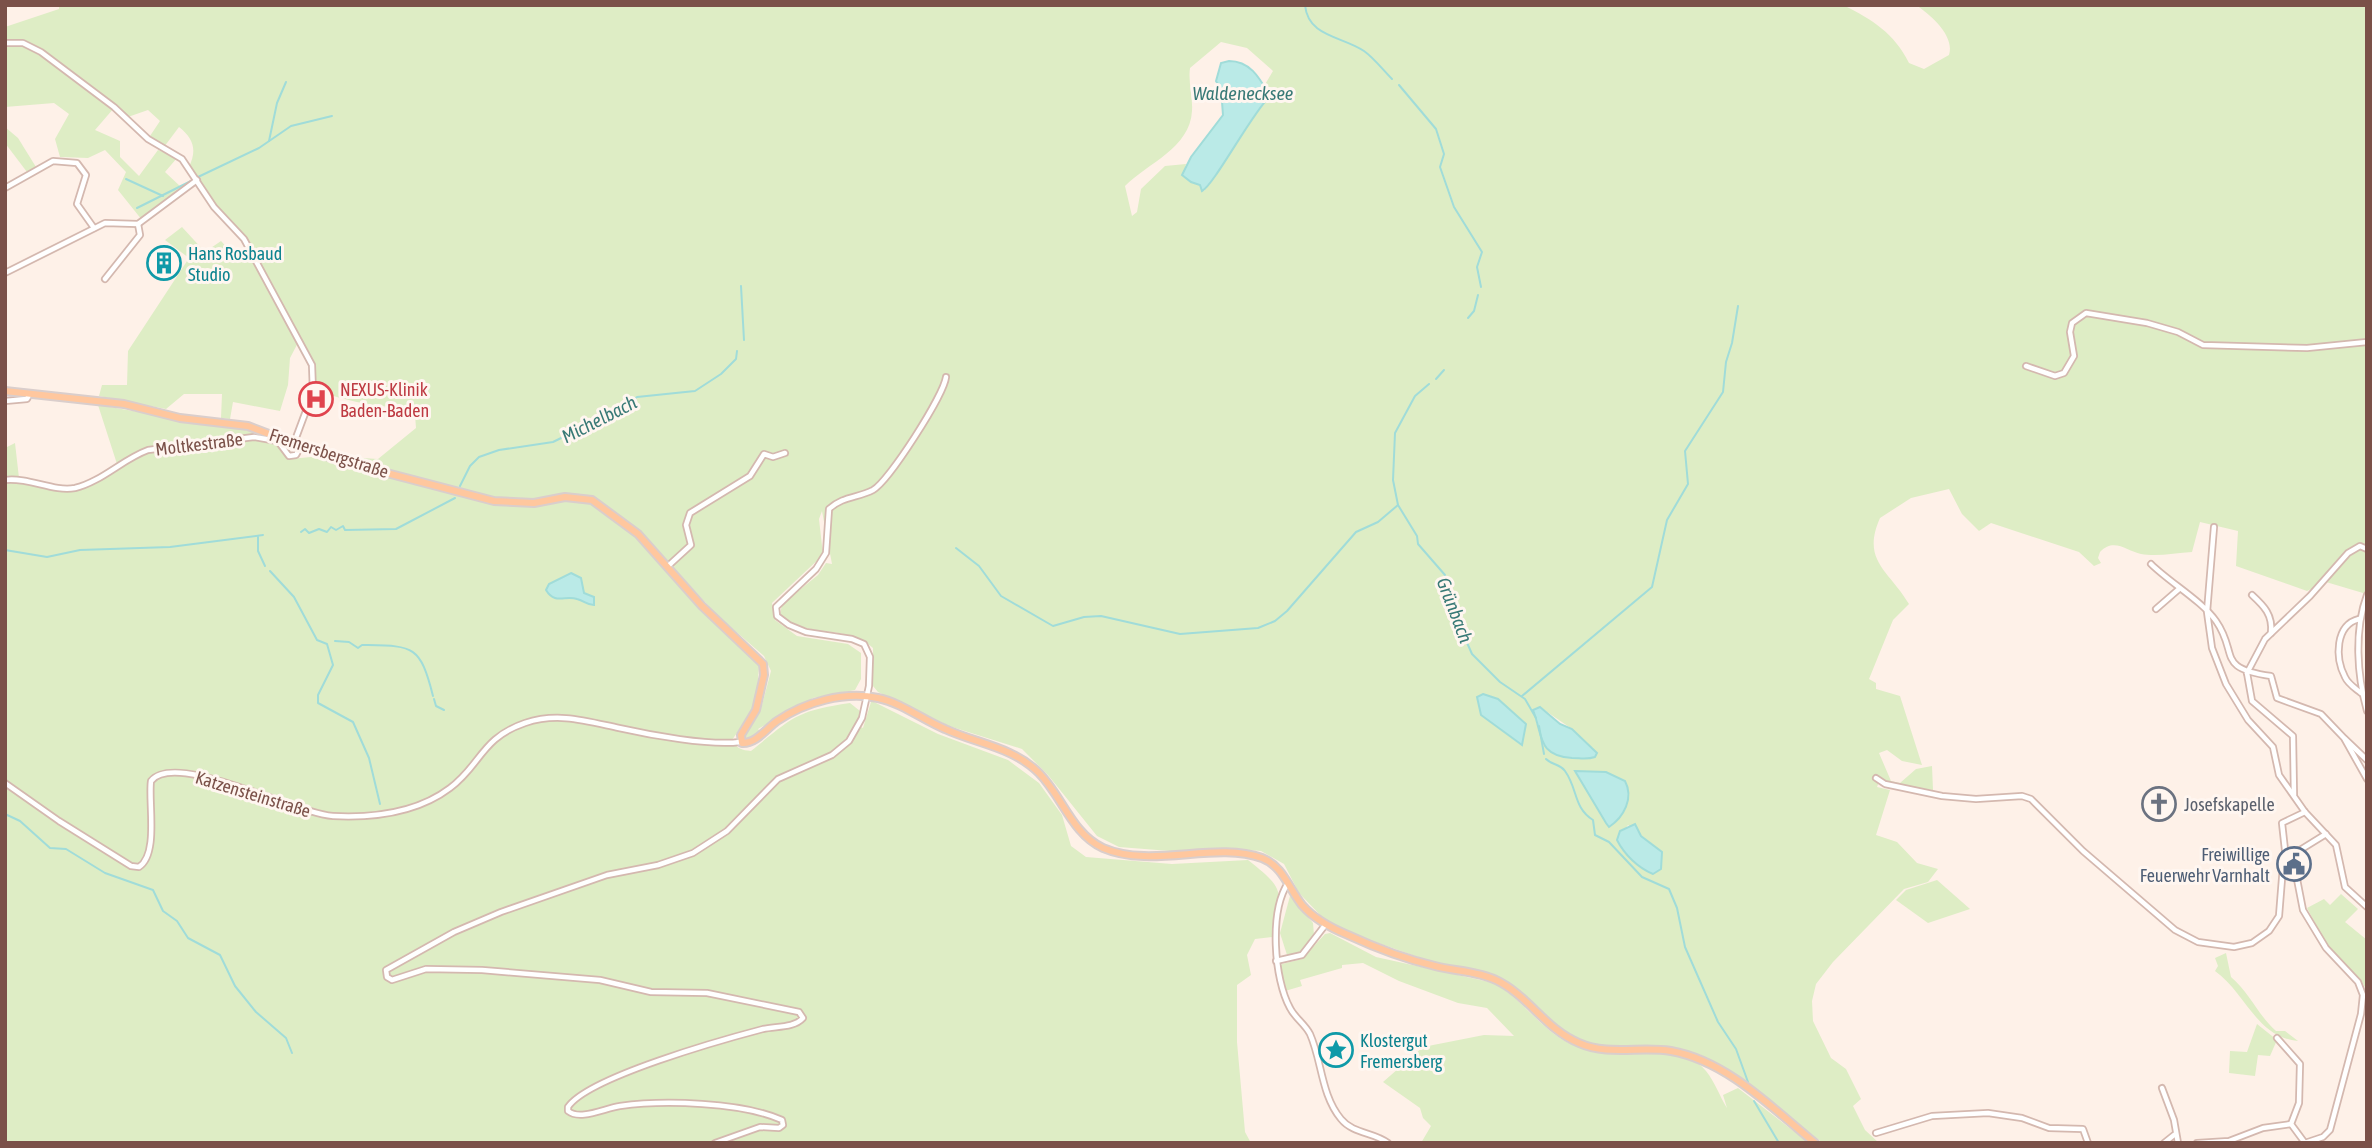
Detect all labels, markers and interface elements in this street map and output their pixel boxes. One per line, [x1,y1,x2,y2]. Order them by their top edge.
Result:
water label: Waldenecksee [1193,82,1293,104]
place label: Hans Rosbaud Studio [188,243,282,285]
building icon: Hans Rosbaud Studio [145,244,183,282]
place label: NEXUS-Klinik Baden-Baden [340,379,429,421]
hospital icon: NEXUS-Klinik Baden-Baden [297,380,335,418]
water label: Michelbach [558,391,640,447]
street label: Fremersbergstraße [267,424,391,482]
street label: Moltkestraße [154,428,244,460]
water label: Grünbach [1433,574,1477,646]
street label: Katzensteinstraße [193,767,313,821]
church icon: Josefskapelle [2140,785,2178,823]
place label: Josefskapelle [2184,794,2275,815]
place label: Freiwillige Feuerwehr Varnhalt [2140,844,2270,886]
public building icon: Freiwillige Feuerwehr Varnhalt [2275,845,2313,883]
place label: Klostergut Fremersberg [1360,1030,1443,1072]
place icon: Klostergut Fremersberg [1317,1031,1355,1069]

